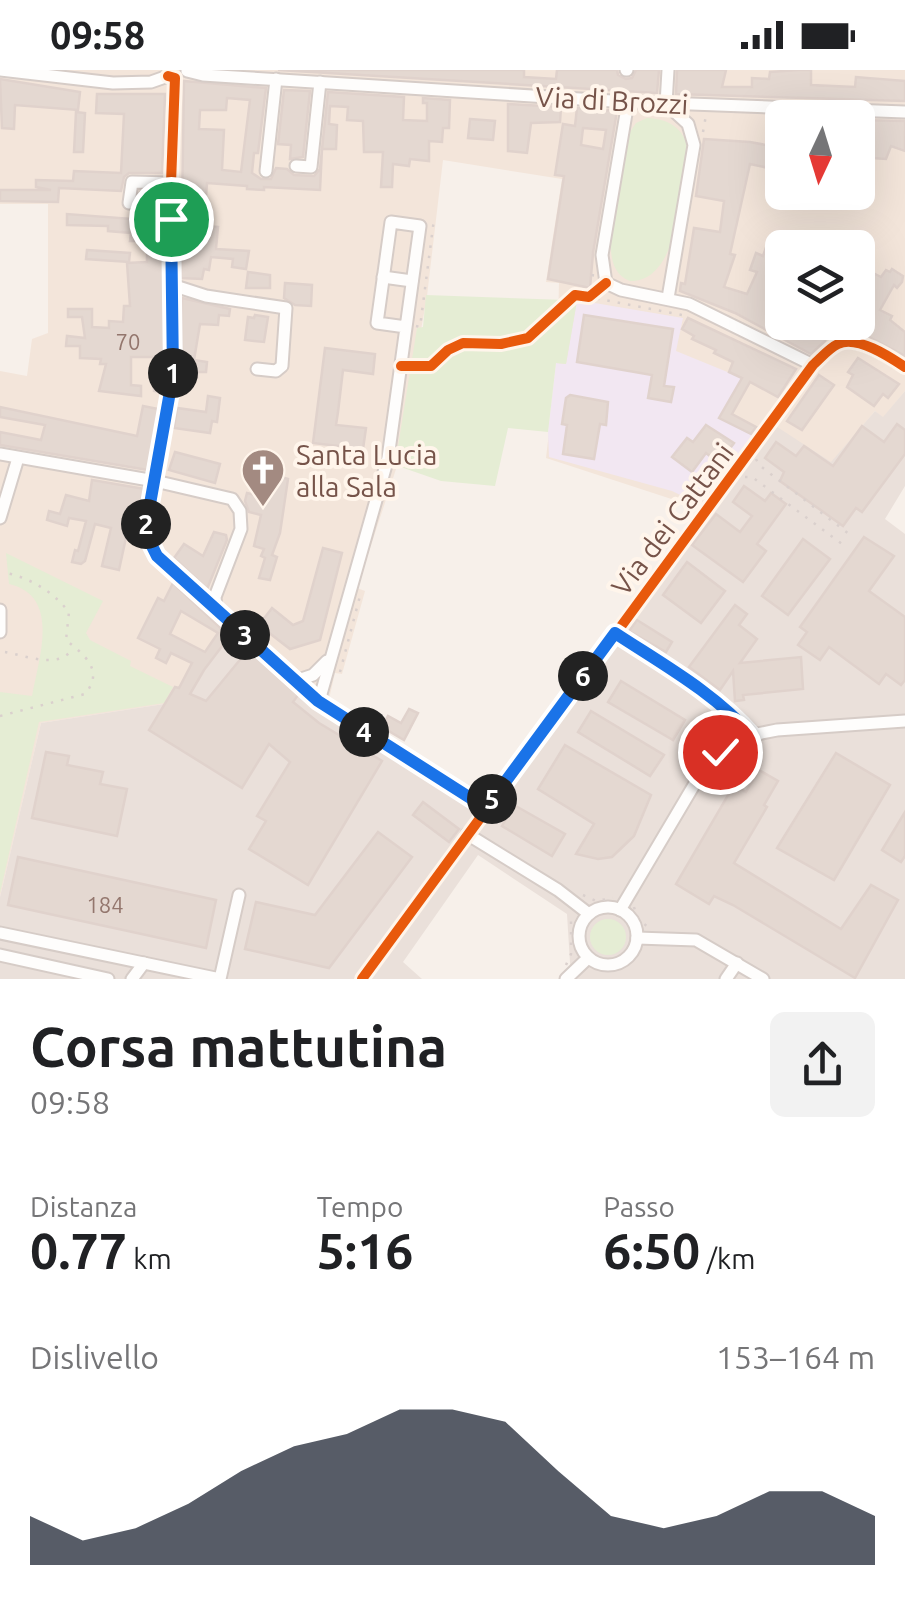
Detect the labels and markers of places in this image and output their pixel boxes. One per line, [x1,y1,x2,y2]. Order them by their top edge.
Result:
pin [129,177,214,262]
pin: 1 [148,348,198,398]
place label: Santa Lucia alla Sala [296,439,437,502]
church icon: Santa Lucia alla Sala [240,447,286,508]
pin: 2 [121,499,171,549]
pin: 3 [220,610,270,660]
pin: 6 [558,651,608,701]
pin: 4 [339,707,389,757]
pin [678,710,763,795]
pin: 5 [467,774,517,824]

